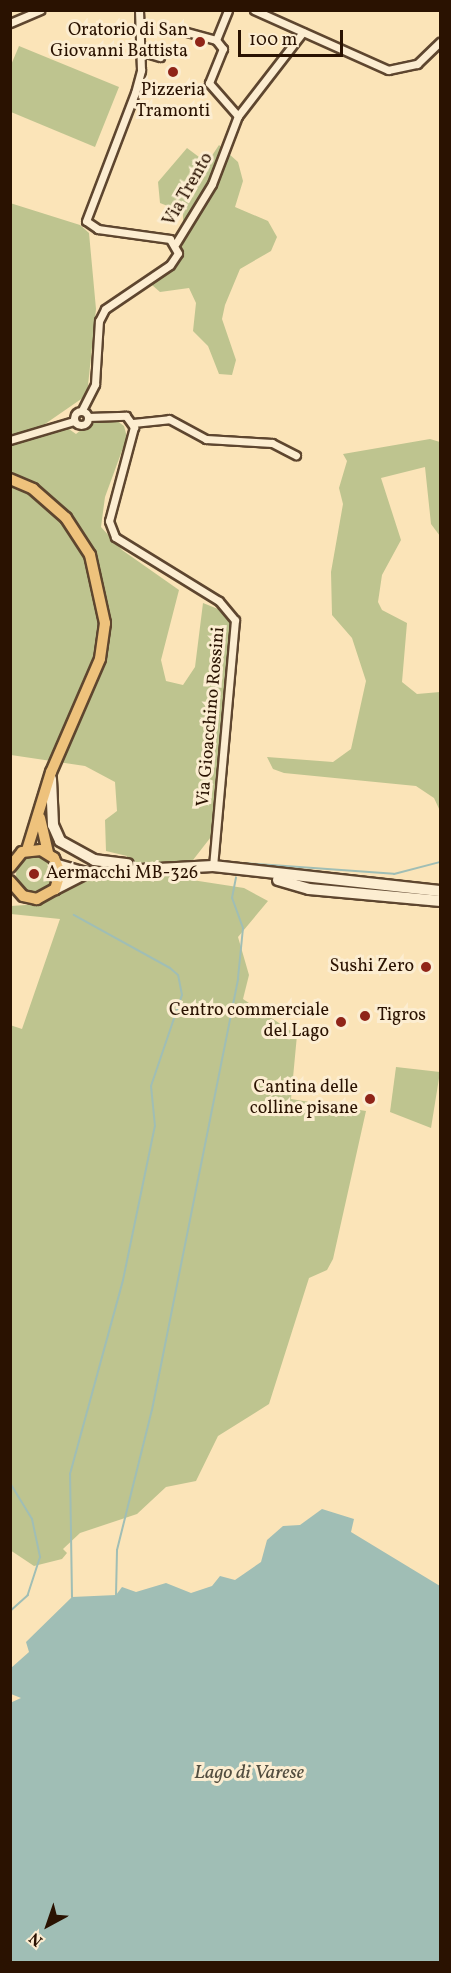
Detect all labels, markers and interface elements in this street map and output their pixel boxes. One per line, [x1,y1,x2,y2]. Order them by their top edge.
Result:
scale bar [241,18,346,56]
place label: Oratorio di San Giovanni Battista [50,21,188,63]
text: 100 m [249,28,298,53]
marker: Oratorio di San Giovanni Battista [193,35,207,49]
marker: Pizzeria Tramonti [166,65,180,79]
place label: Pizzeria Tramonti [136,81,210,124]
street label: Via Trento [159,149,219,231]
street label: Via Gioacchino Rossini [193,626,231,808]
place label: Aermacchi MB-326 [46,863,198,885]
marker: Aermacchi MB-326 [27,867,41,881]
place label: Sushi Zero [329,956,414,978]
marker: Sushi Zero [419,960,433,974]
place label: Centro commerciale del Lago [169,1001,329,1044]
place label: Tigros [377,1005,426,1027]
marker: Tigros [358,1009,372,1023]
marker: Centro commerciale del Lago [334,1015,348,1029]
place label: Cantina delle colline pisane [250,1078,358,1120]
marker: Cantina delle colline pisane [363,1092,377,1106]
water label: Lago di Varese [194,1761,304,1785]
north arrow [18,1895,78,1955]
text: N [25,1927,48,1951]

